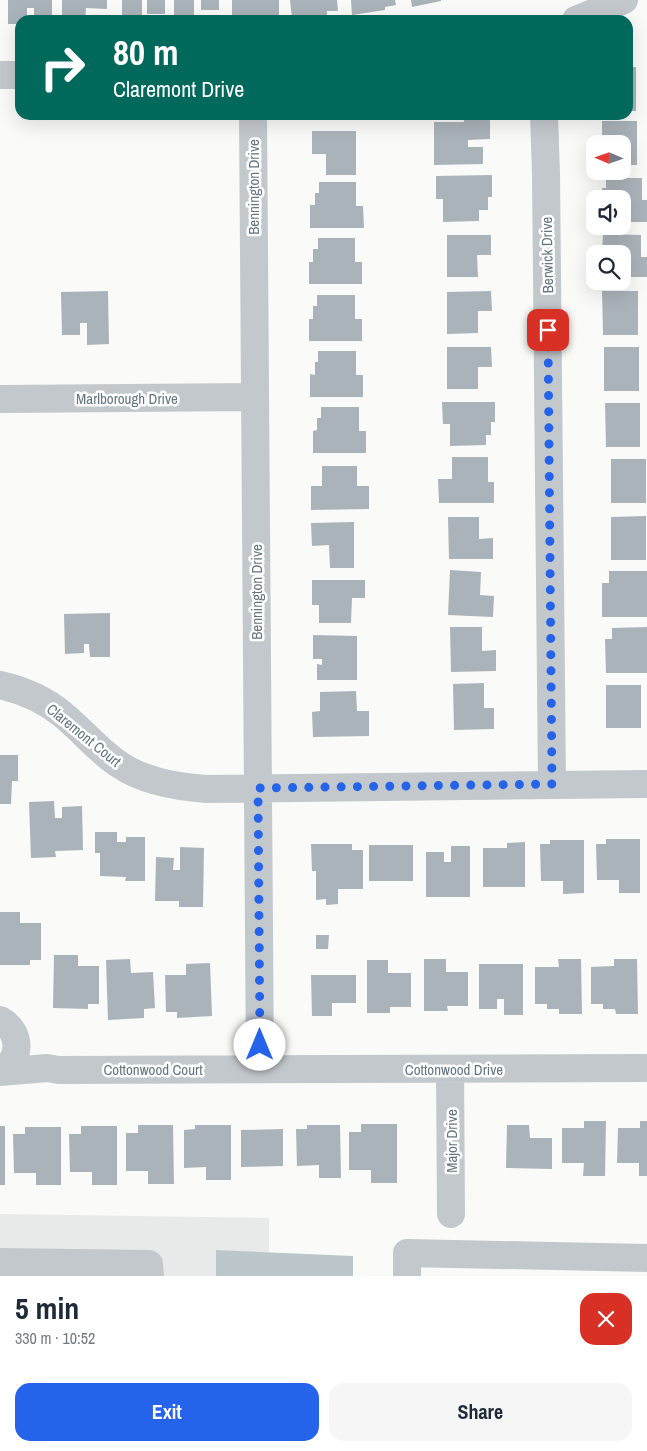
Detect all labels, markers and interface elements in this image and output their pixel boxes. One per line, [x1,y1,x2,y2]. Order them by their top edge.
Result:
text: 80 m [113,29,178,76]
icon: right [30,35,95,100]
text: Claremont Drive [113,74,244,104]
north arrow [586,135,631,180]
map controls [586,135,631,290]
street label: Bennington Drive [243,139,264,235]
button: sound [586,190,631,235]
street label: Berwick Drive [536,216,558,293]
button: search [586,245,631,290]
pin [527,309,569,351]
icon: arrive [534,316,562,344]
street label: Marlborough Drive [76,388,178,409]
street label: Bennington Drive [246,544,267,640]
street label: Claremont Court [42,698,126,772]
position arrow [233,1018,285,1070]
street label: Cottonwood Court [103,1059,203,1080]
street label: Cottonwood Drive [405,1059,503,1080]
street label: Major Drive [441,1109,462,1173]
text: 5 min [15,1288,79,1328]
button: close [580,1293,632,1345]
text: 330 m · 10:52 [15,1327,95,1349]
button: Exit [15,1383,319,1441]
button: Share [329,1383,632,1441]

